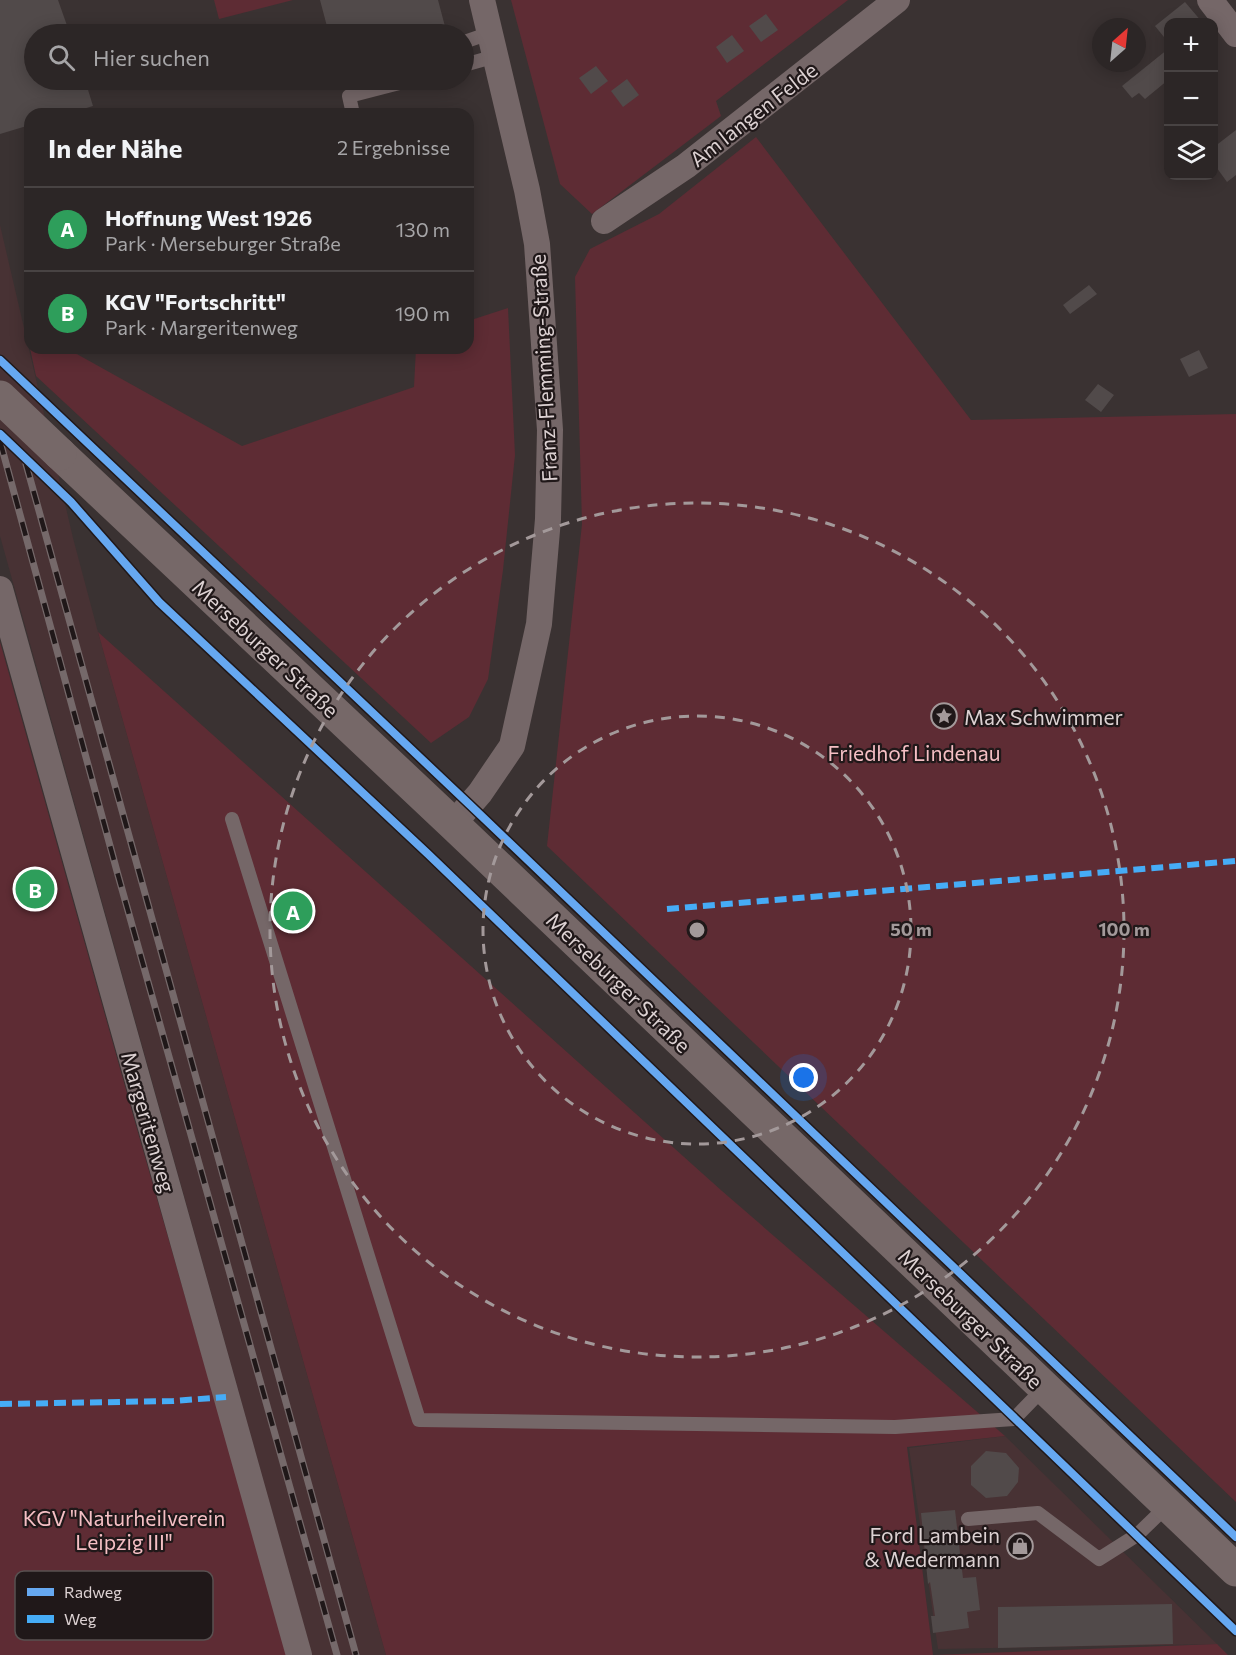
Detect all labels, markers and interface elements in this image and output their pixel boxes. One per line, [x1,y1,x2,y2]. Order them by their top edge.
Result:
north arrow [1092,18,1146,72]
map controls [1164,18,1218,180]
button: + [1164,18,1218,72]
search box [24,24,474,90]
icon: search [45,41,78,74]
text: Hier suchen [93,44,210,71]
street label: Am langen Felde [684,57,822,171]
button: − [1164,72,1218,126]
button: layers [1164,126,1218,180]
text: In der Nähe [48,132,183,163]
text: 2 Ergebnisse [337,135,450,159]
text: Hoffnung West 1926 [105,204,312,231]
text: A [60,217,75,241]
text: 130 m [396,217,450,241]
text: Park · Merseburger Straße [105,231,341,255]
street label: Franz-Flemming-Straße [525,253,561,483]
text: KGV "Fortschritt" [105,288,286,315]
text: B [61,301,74,325]
text: 190 m [395,301,450,325]
text: Park · Margeritenweg [105,315,298,339]
street label: Merseburger Straße [188,574,344,722]
place icon: Max Schwimmer [929,701,959,731]
place label: Max Schwimmer [964,704,1123,729]
park label: Friedhof Lindenau [828,740,1000,765]
pin: B [15,866,54,912]
pin: A [274,888,312,934]
street label: Merseburger Straße [542,907,696,1057]
text: 50 m [890,918,932,940]
text: 100 m [1098,918,1150,940]
centre of rings [687,920,707,940]
street label: Margeritenweg [117,1049,181,1195]
your location [789,1063,818,1092]
street label: Merseburger Straße [894,1243,1048,1393]
park label: KGV "Naturheilverein Leipzig III" [23,1505,225,1554]
place label: Ford Lambein & Wedermann [865,1522,1000,1571]
shop icon: Ford Lambein & Wedermann [1005,1531,1035,1561]
legend [15,1571,213,1640]
text: Radweg [64,1582,122,1601]
text: Weg [64,1609,97,1628]

